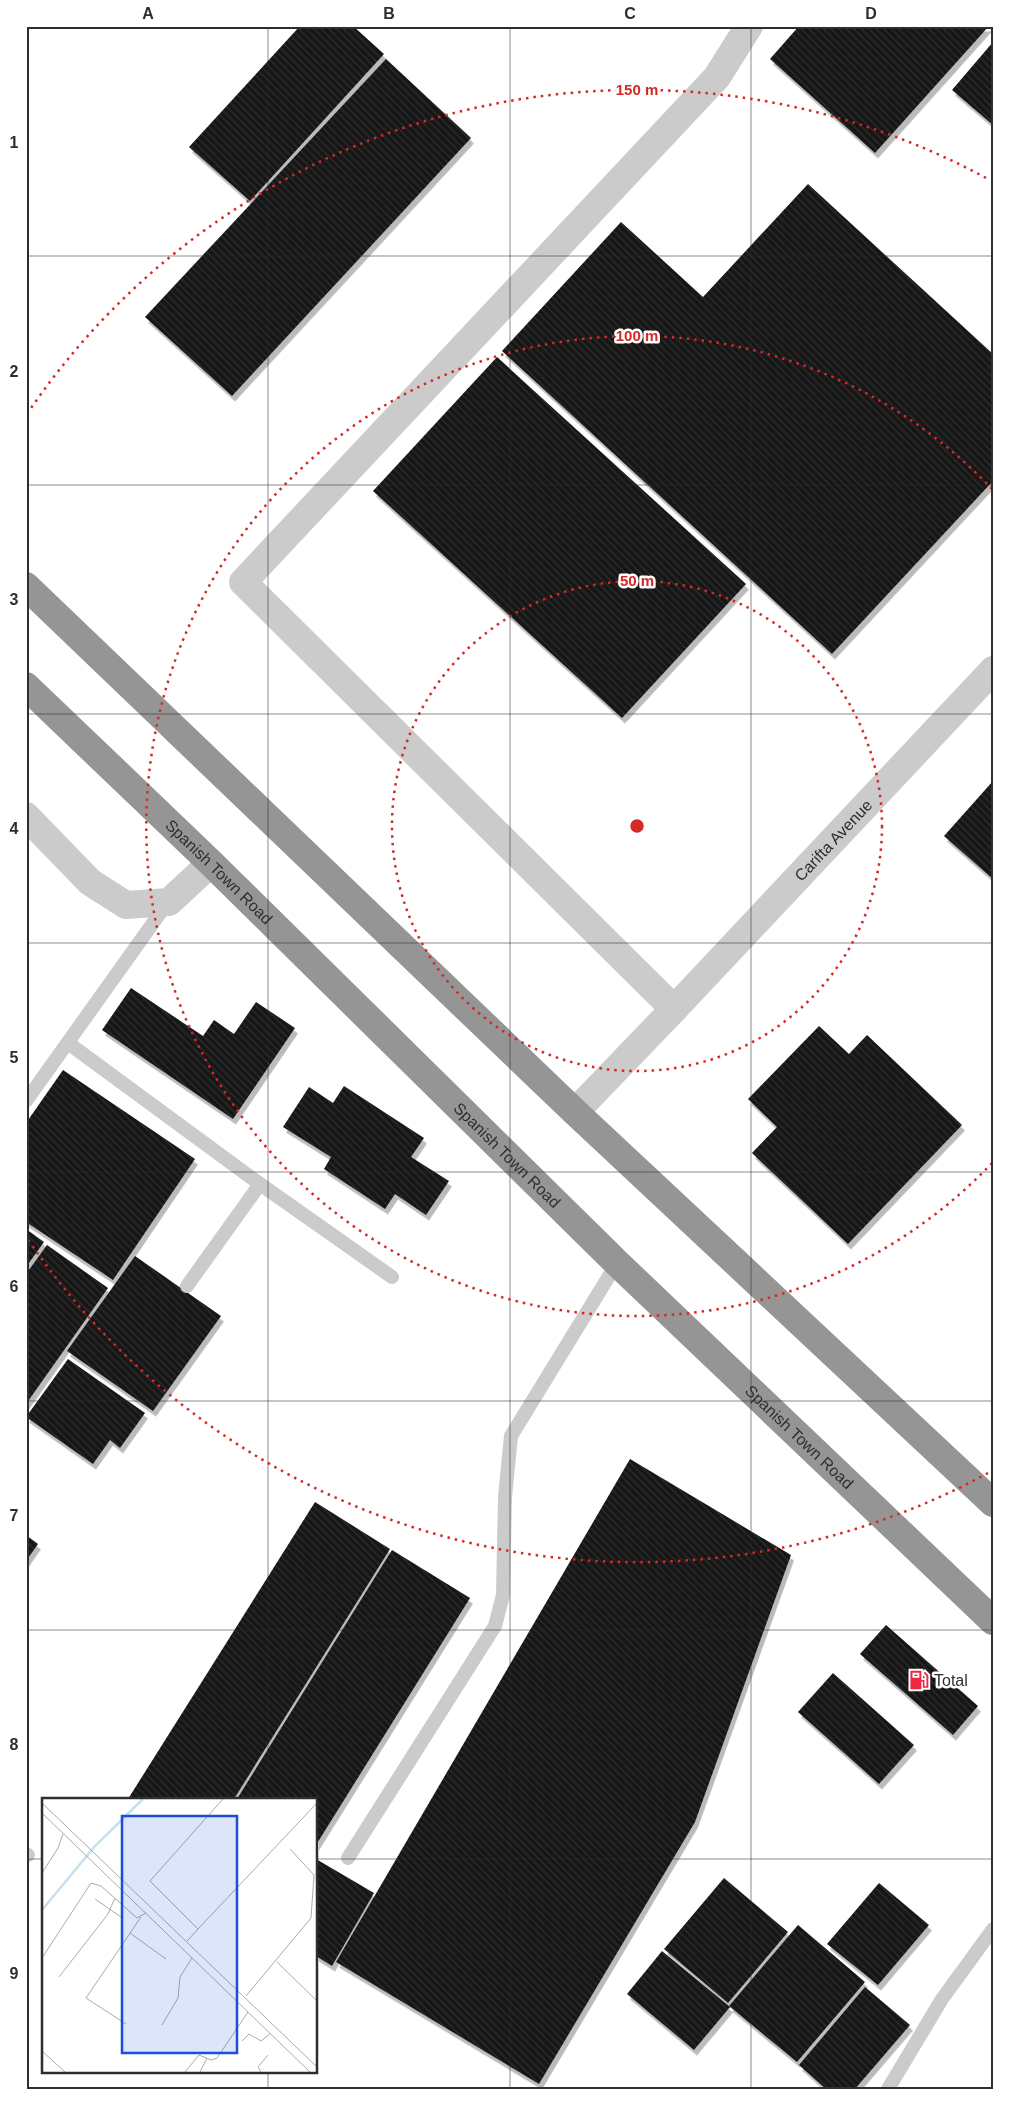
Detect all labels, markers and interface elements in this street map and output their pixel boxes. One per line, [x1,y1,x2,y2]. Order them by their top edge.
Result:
text: A [142,5,154,22]
text: B [383,5,395,22]
text: C [624,5,636,22]
text: D [865,5,877,22]
text: 150 m [616,81,658,98]
text: 1 [10,134,19,151]
text: 100 m [616,327,658,344]
text: 2 [10,363,19,380]
text: 50 m [620,572,654,589]
text: 3 [10,591,19,608]
street label: Carifta Avenue [791,796,875,884]
street label: Spanish Town Road [162,816,276,927]
centre of rings [628,817,646,835]
text: 4 [10,820,19,837]
text: 5 [10,1049,19,1066]
street label: Spanish Town Road [451,1099,564,1211]
text: 6 [10,1278,19,1295]
street label: Spanish Town Road [742,1382,857,1492]
text: 7 [10,1507,19,1524]
fuel station icon: Total [908,1669,930,1691]
place label: Total [934,1672,968,1689]
text: 8 [10,1736,19,1753]
inset map [42,1798,318,2072]
text: 9 [10,1965,19,1982]

